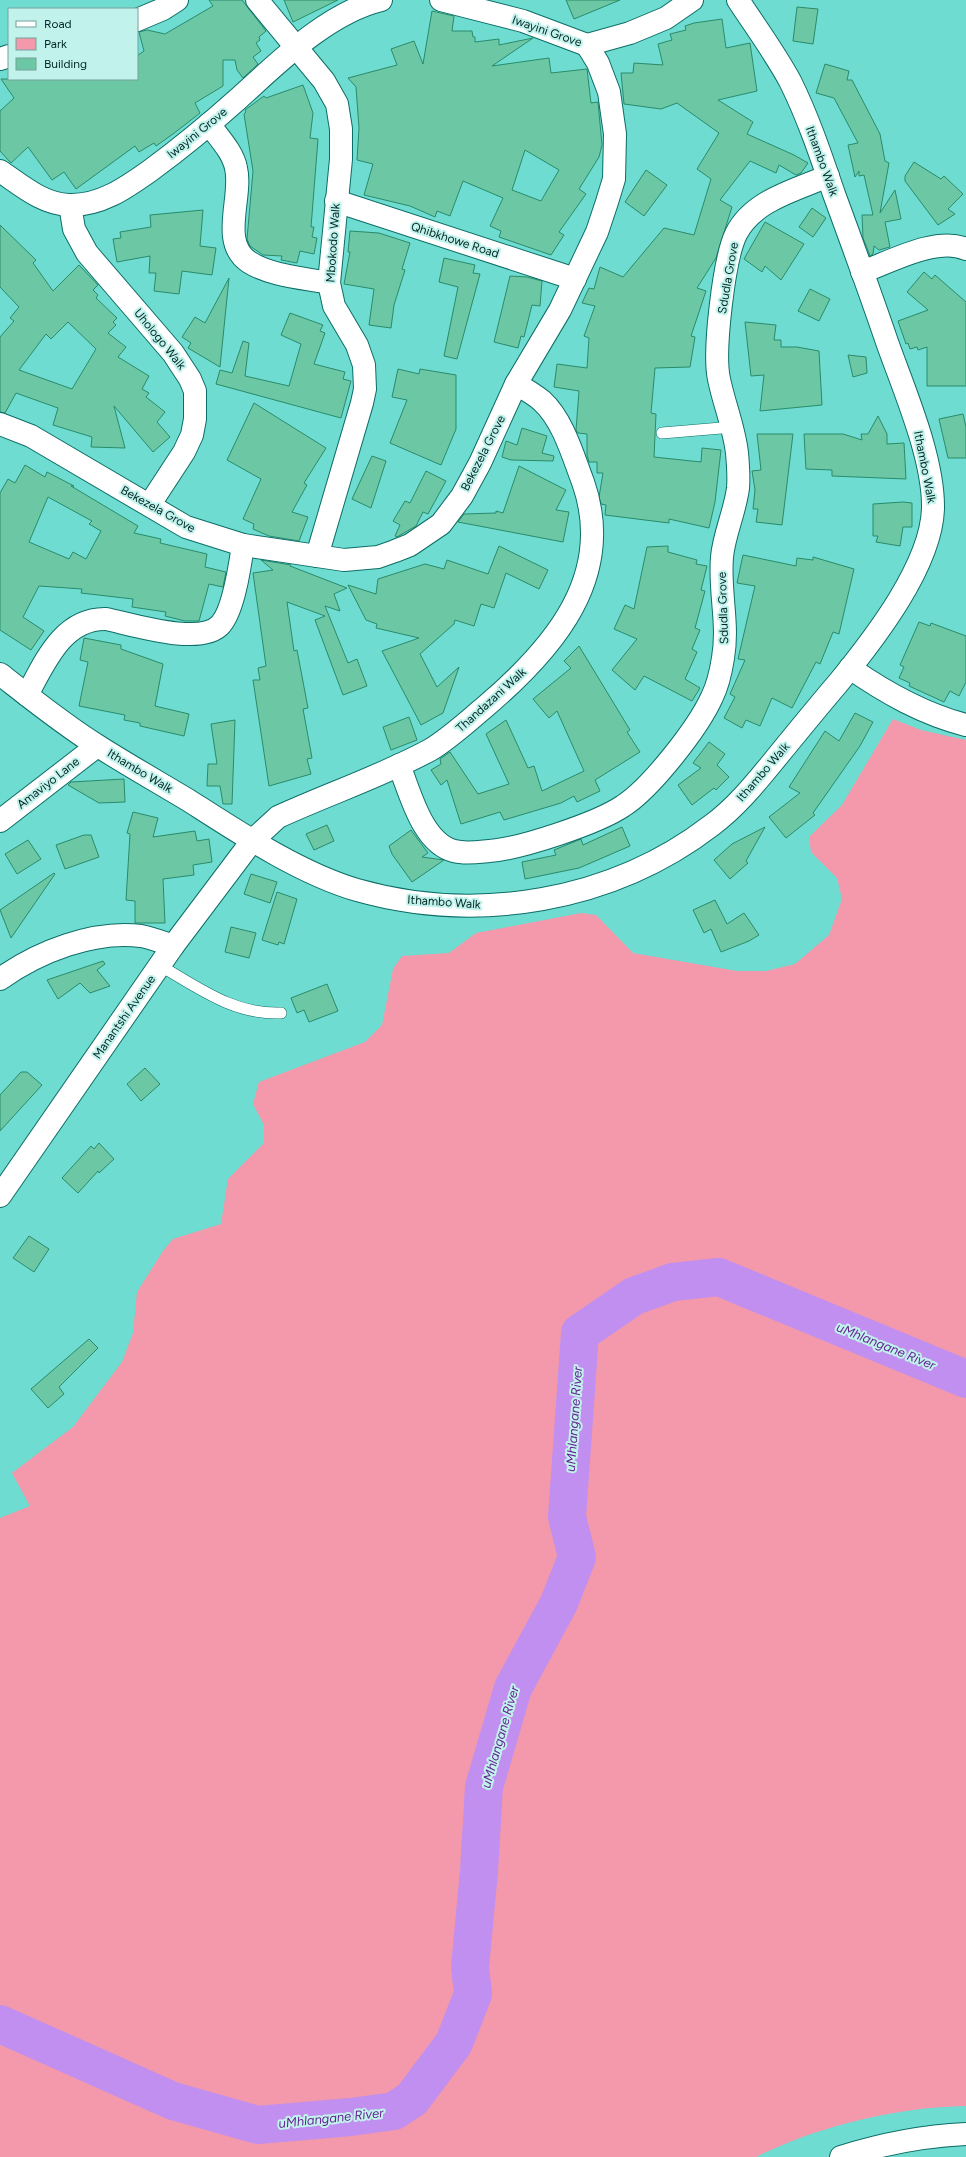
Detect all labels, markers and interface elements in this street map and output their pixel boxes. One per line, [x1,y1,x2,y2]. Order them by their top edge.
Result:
legend [8,8,138,80]
street label: Iwayini Grove [510,13,584,50]
text: Road [44,17,72,31]
text: Park [44,37,67,51]
text: Building [44,57,87,71]
street label: Iwayini Grove [164,104,230,161]
street label: Ithambo Walk [803,124,841,198]
street label: Mbokodo Walk [323,203,343,283]
street label: Qhibkhowe Road [409,219,501,261]
street label: Sdudla Grove [715,241,741,315]
street label: Uhologo Walk [131,306,189,372]
street label: Bekezela Grove [458,412,508,493]
street label: Ithambo Walk [911,430,939,505]
street label: Bekezela Grove [118,483,198,535]
street label: Sdudla Grove [715,571,731,644]
street label: Thandazani Walk [453,665,529,735]
street label: Ithambo Walk [734,740,792,804]
street label: Ithambo Walk [105,746,175,796]
street label: Amaviyo Lane [14,754,82,812]
street label: Ithambo Walk [407,892,481,912]
street label: Manantshi Avenue [90,972,158,1062]
water label: uMhlangane River [834,1319,938,1373]
water label: uMhlangane River [563,1365,585,1472]
water label: uMhlangane River [478,1684,522,1790]
water label: uMhlangane River [278,2105,385,2131]

